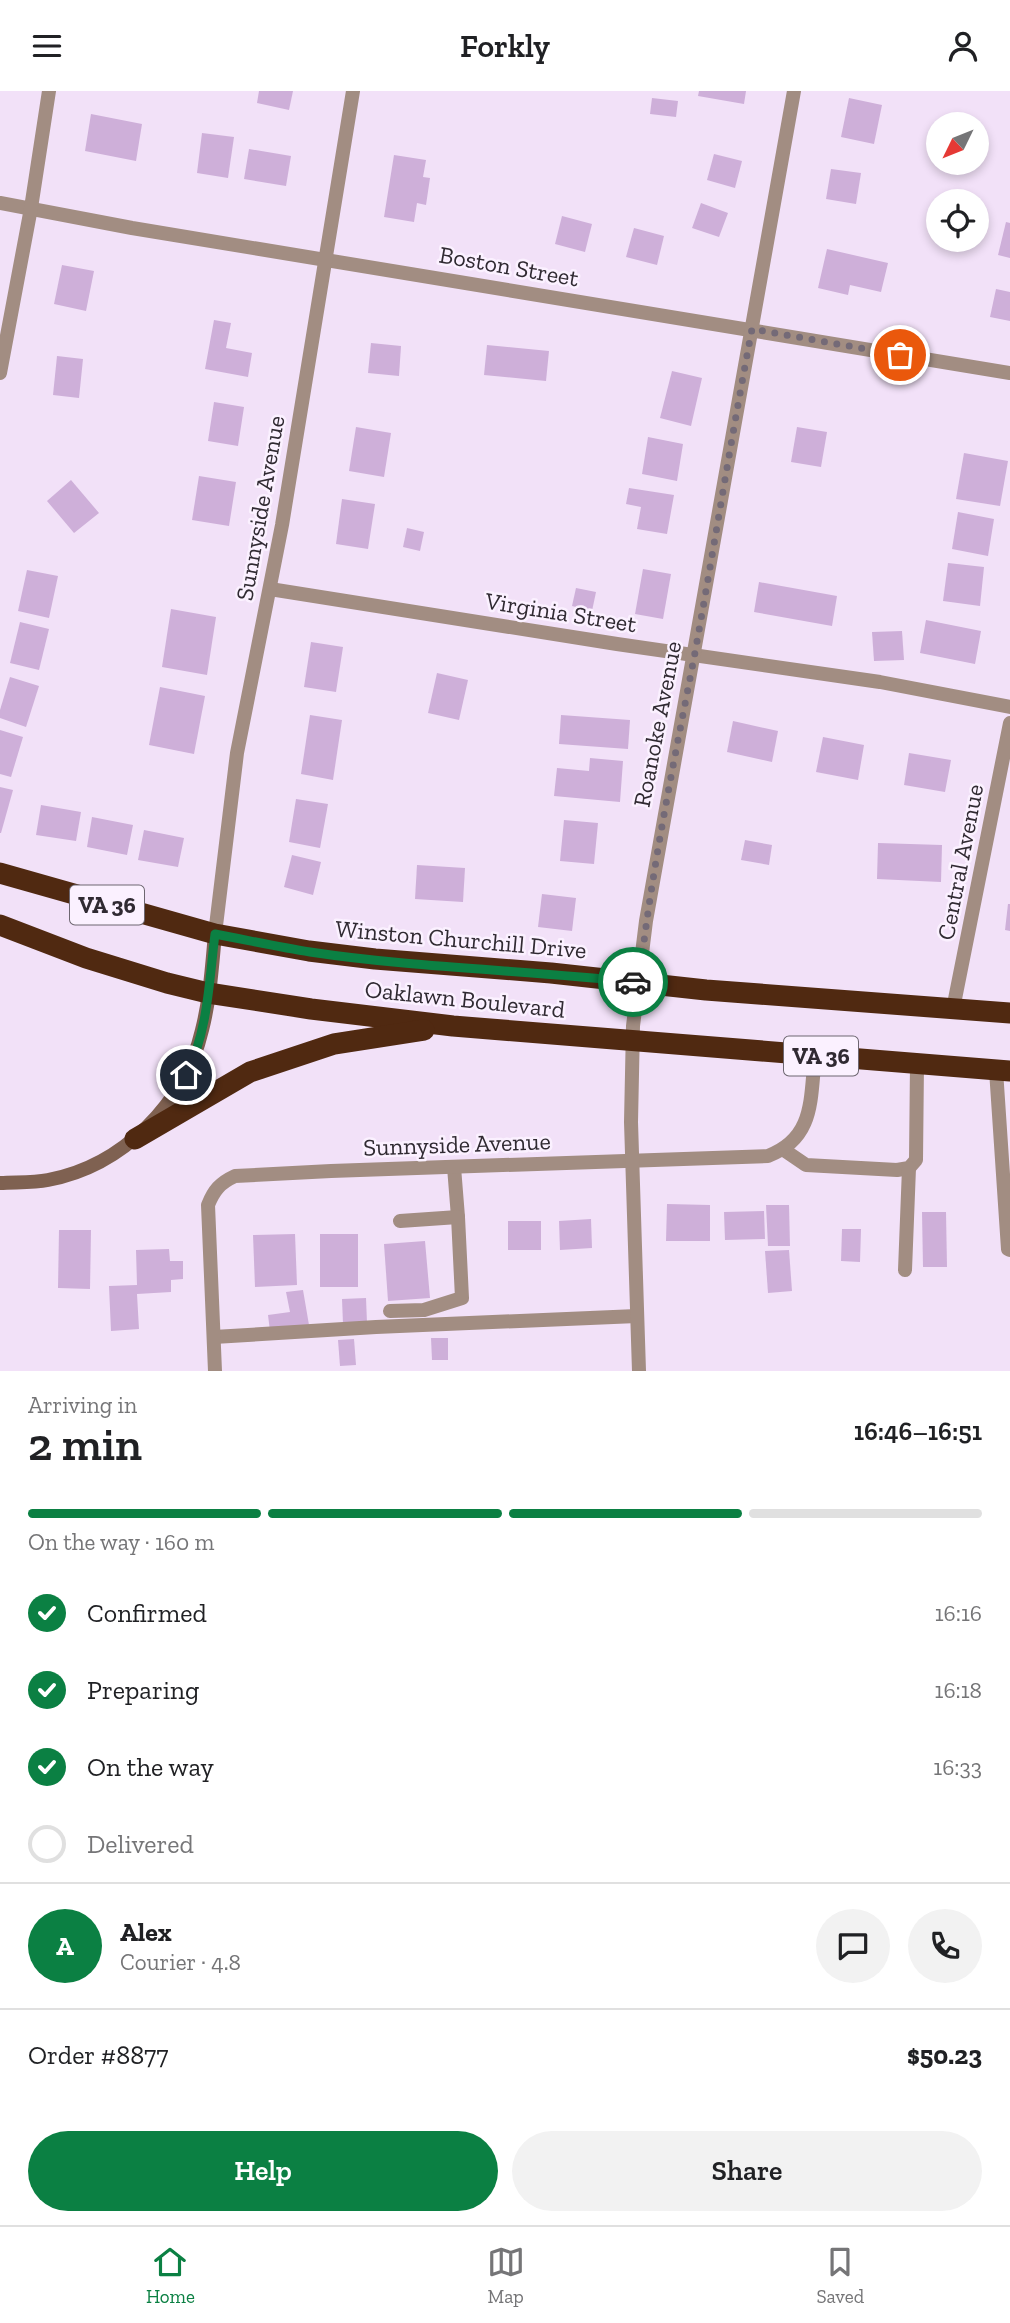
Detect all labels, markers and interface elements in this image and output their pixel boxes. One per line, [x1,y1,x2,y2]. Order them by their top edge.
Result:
icon: menu [28,27,66,65]
text: Forkly [460,27,550,65]
icon: person [944,27,982,65]
north arrow [926,112,989,175]
map controls [926,112,989,252]
button: locate [926,189,989,252]
street label: Boston Street [437,239,581,293]
pin [870,325,930,385]
icon: bag [881,336,919,374]
street label: Sunnyside Avenue [229,413,291,603]
street label: Virginia Street [482,586,639,638]
street label: Roanoke Avenue [627,638,687,810]
street label: Central Avenue [931,782,989,942]
road number: VA 36 [70,885,144,925]
street label: Winston Churchill Drive [334,914,588,964]
courier [598,947,668,1017]
icon: car [614,963,652,1001]
street label: Oaklawn Boulevard [363,974,567,1024]
road number: VA 36 [784,1037,858,1075]
pin [156,1045,216,1105]
icon: home [167,1056,205,1094]
street label: Sunnyside Avenue [363,1126,551,1162]
text: Arriving in [28,1391,137,1419]
text: 16:46–16:51 [854,1415,982,1447]
text: 2 min [28,1417,142,1472]
text: On the way · 160 m [28,1528,214,1556]
icon: check [28,1594,66,1632]
text: Confirmed [87,1597,207,1629]
text: 16:16 [935,1599,982,1627]
icon: check [28,1671,66,1709]
text: Preparing [87,1674,199,1706]
text: 16:18 [935,1676,982,1704]
icon: check [28,1748,66,1786]
text: On the way [87,1751,214,1783]
text: 16:33 [933,1753,982,1781]
text: Delivered [87,1828,194,1860]
button: chat [816,1909,890,1983]
button: phone [908,1909,982,1983]
text: Alex [120,1916,172,1948]
text: A [56,1930,74,1962]
text: Courier · 4.8 [120,1948,241,1976]
text: Order #8877 [28,2039,169,2071]
text: $50.23 [907,2039,982,2071]
button: Help [28,2131,498,2211]
button: Share [512,2131,982,2211]
tab: Home [146,2243,195,2308]
tab: Map [487,2243,525,2308]
tab: Saved [816,2243,864,2308]

